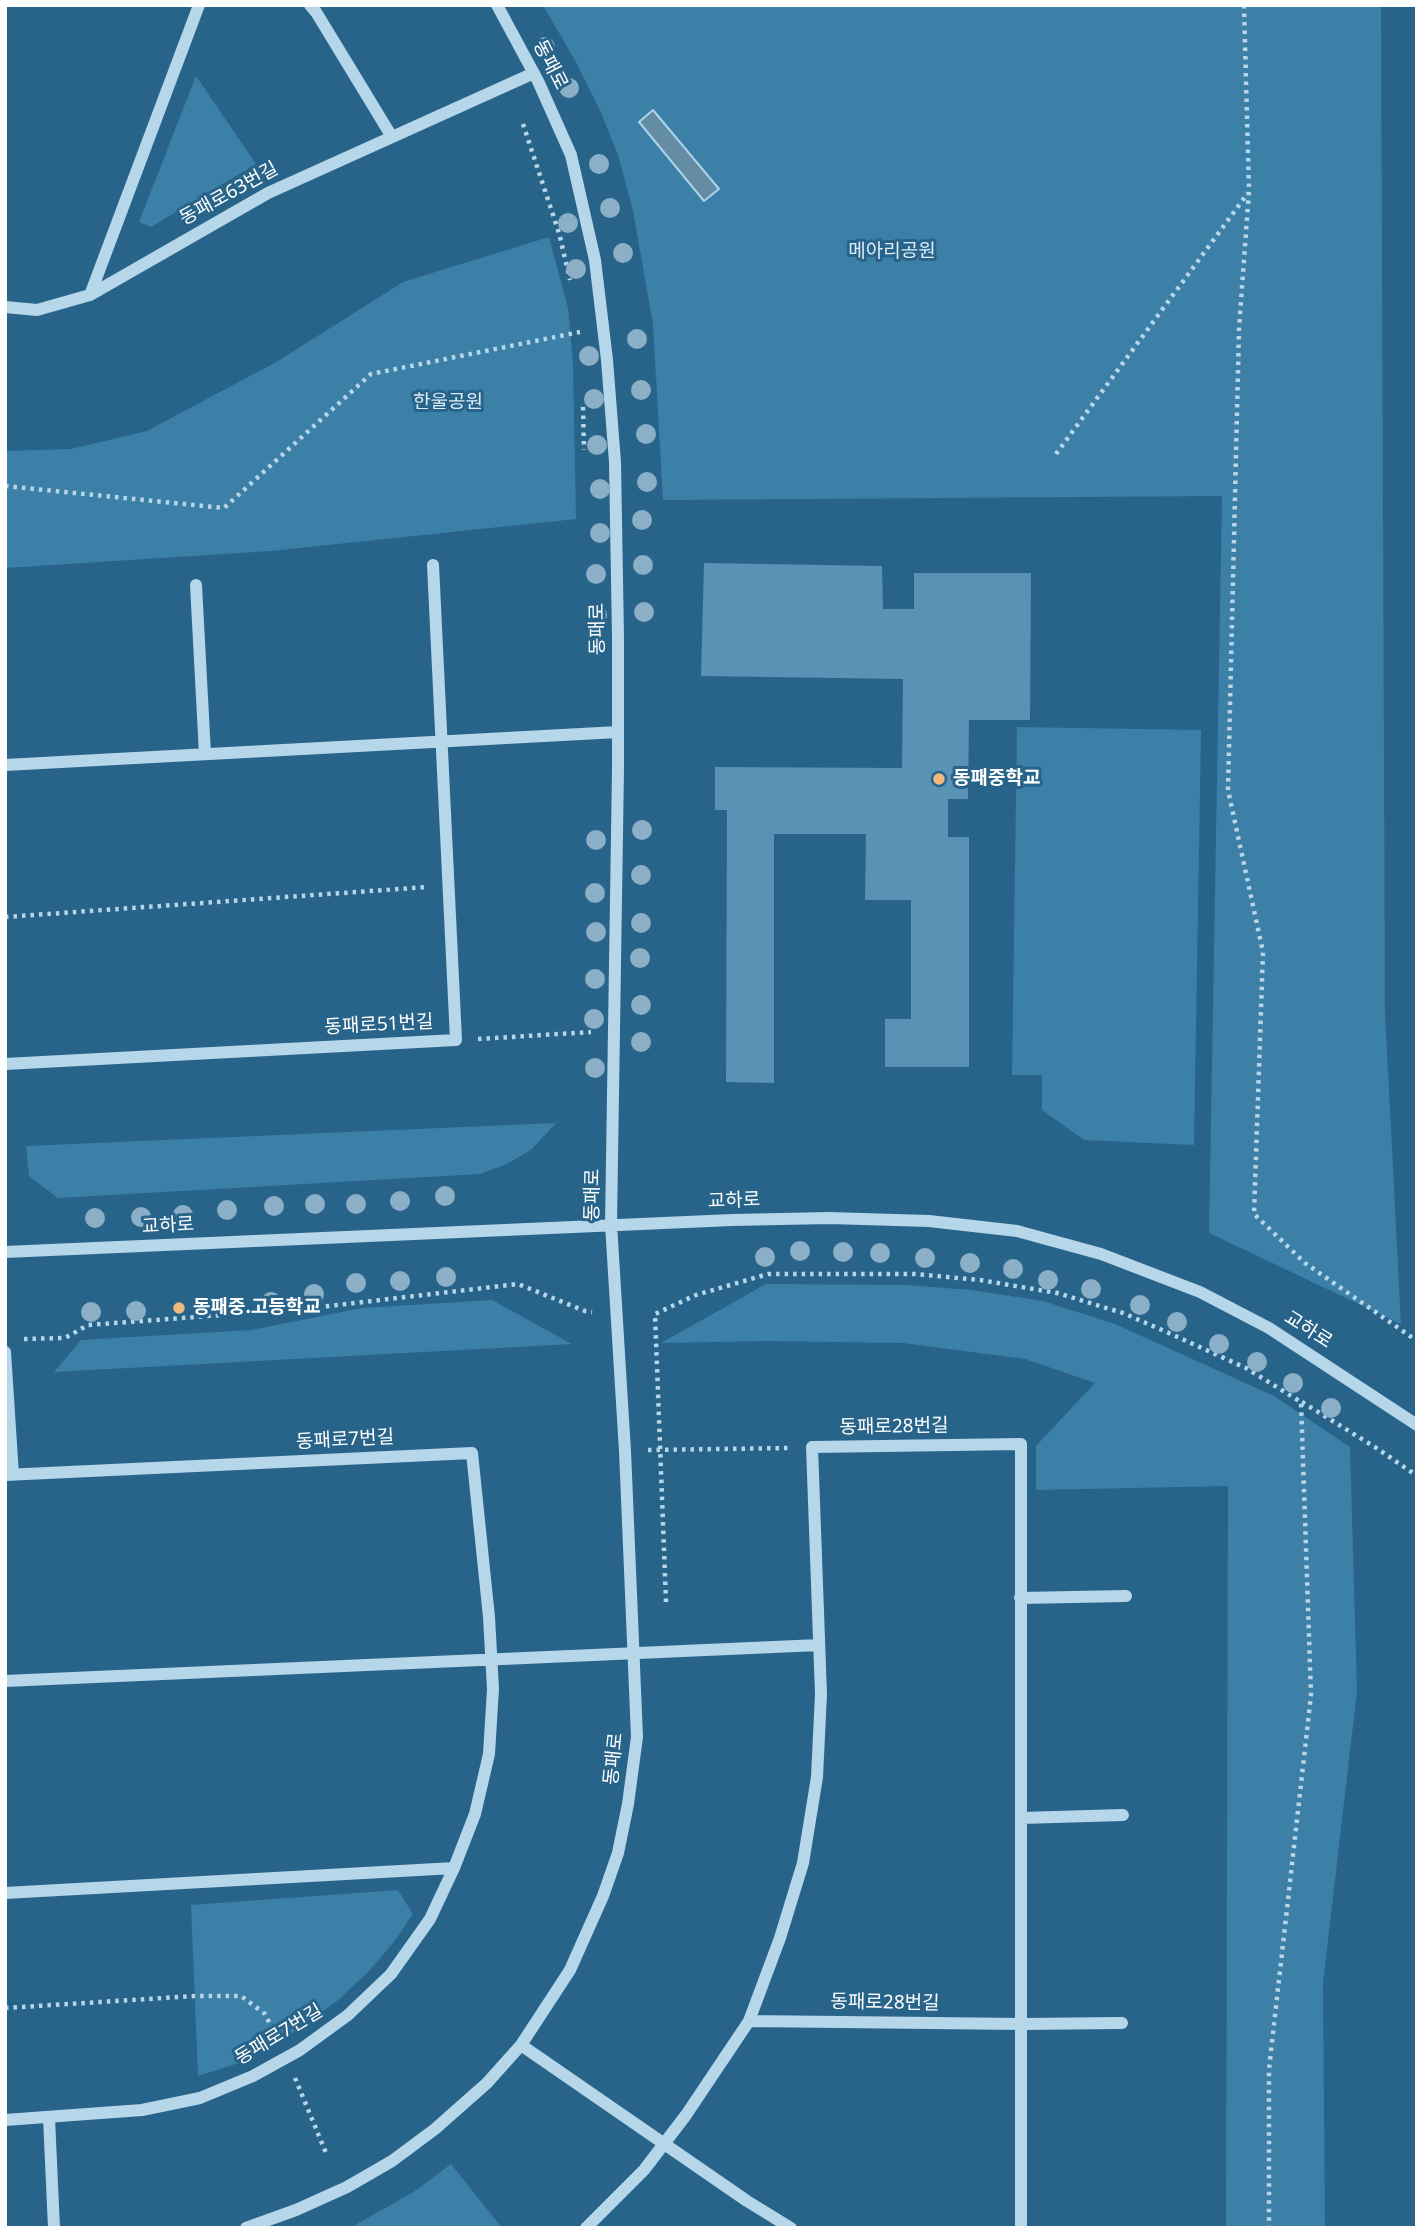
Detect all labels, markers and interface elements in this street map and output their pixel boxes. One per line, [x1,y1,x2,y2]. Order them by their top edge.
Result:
street label: 동패로 [528,36,572,94]
street label: 동패로63번길 [176,158,282,230]
park label: 메아리공원 [848,241,936,263]
park label: 한울공원 [413,392,483,414]
street label: 동패로 [586,603,610,655]
place label: 동패중학교 [953,768,1040,790]
marker: 동패중학교 [931,771,947,787]
street label: 동패로51번길 [324,1011,434,1039]
street label: 동패로 [581,1169,605,1221]
street label: 교하로 [707,1189,761,1213]
street label: 교하로 [141,1213,195,1239]
place label: 동패중.고등학교 [193,1297,321,1319]
marker: 동패중.고등학교 [171,1300,187,1316]
street label: 교하로 [1280,1306,1336,1354]
street label: 동패로28번길 [839,1415,949,1439]
street label: 동패로7번길 [295,1426,395,1454]
street label: 동패로 [600,1732,628,1786]
street label: 동패로28번길 [830,1991,940,2015]
street label: 동패로7번길 [231,2000,327,2070]

